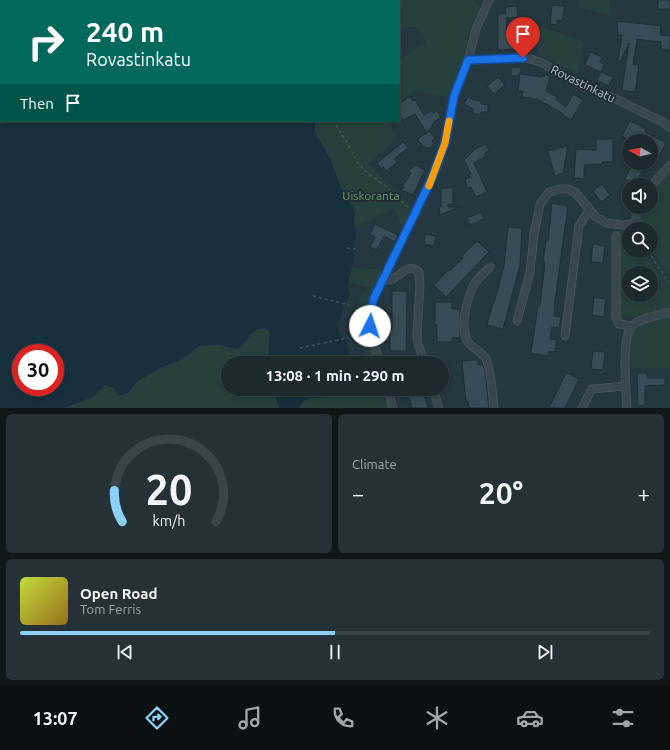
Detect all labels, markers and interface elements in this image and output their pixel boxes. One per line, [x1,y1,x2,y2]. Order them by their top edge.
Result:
icon: right [20,16,72,68]
text: 240 m [86,16,164,47]
pin [506,17,540,58]
icon: arrive [512,23,534,45]
text: Rovastinkatu [86,49,191,69]
street label: Rovastinkatu [549,62,617,105]
icon: arrive [62,92,84,114]
text: Then [20,95,54,112]
north arrow [622,134,658,170]
map controls [622,134,658,302]
button: sound [622,178,658,214]
park label: Uiskoranta [342,189,400,202]
button: search [622,222,658,258]
button: layers [622,266,658,302]
position arrow [349,305,391,347]
speed limit sign: 30 [12,344,64,396]
text: 13:08 · 1 min · 290 m [266,367,404,384]
text: Climate [352,457,397,471]
text: 20 [146,465,192,512]
text: 20° [479,476,523,510]
text: − [352,481,364,506]
text: + [638,481,650,506]
text: km/h [153,512,185,528]
text: Open Road [80,585,157,602]
text: Tom Ferris [80,602,141,616]
icon: previous [114,641,136,663]
icon: pause [324,641,346,663]
icon: next [534,641,556,663]
icon: directions [143,704,171,732]
icon: music [236,704,264,732]
icon: phone [329,704,357,732]
icon: climate [423,704,451,732]
icon: car [516,704,544,732]
icon: filters [609,704,637,732]
text: 13:07 [33,708,78,728]

